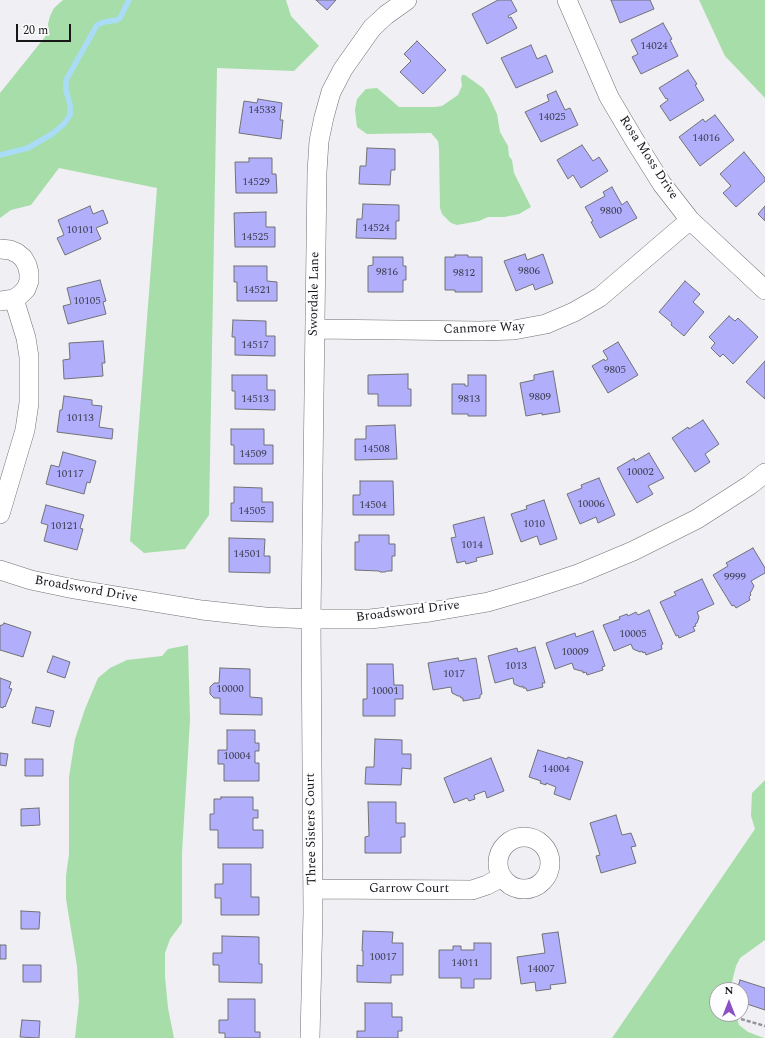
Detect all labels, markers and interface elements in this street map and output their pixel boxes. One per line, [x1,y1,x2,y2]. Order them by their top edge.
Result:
scale bar [18,16,73,42]
text: 20 m [23,21,48,40]
house number: 14024 [640,40,668,54]
house number: 14533 [248,104,276,118]
house number: 14025 [538,111,566,125]
street label: Rosa Moss Drive [615,113,681,203]
house number: 14016 [692,132,720,146]
house number: 14529 [242,176,270,190]
house number: 9800 [600,205,622,219]
house number: 14524 [362,222,390,236]
house number: 10101 [66,224,94,238]
house number: 14525 [241,231,269,245]
street label: Swordale Lane [306,252,324,336]
house number: 9806 [518,265,540,279]
house number: 9816 [376,266,398,280]
house number: 9812 [453,267,475,281]
house number: 14521 [243,284,271,298]
house number: 10105 [73,295,101,309]
street label: Canmore Way [443,320,525,338]
house number: 14517 [241,339,269,353]
house number: 9805 [604,364,626,378]
house number: 9809 [529,391,551,405]
house number: 14513 [241,393,269,407]
house number: 9813 [458,393,480,407]
house number: 10113 [66,412,94,426]
house number: 14508 [362,443,390,457]
house number: 14509 [239,448,267,462]
house number: 10002 [626,466,654,480]
house number: 10117 [56,468,84,482]
house number: 10006 [577,498,605,512]
house number: 14504 [359,499,387,513]
house number: 14505 [238,505,266,519]
house number: 1010 [523,518,545,532]
house number: 10121 [50,520,78,534]
house number: 1014 [461,539,483,553]
house number: 14501 [233,548,261,562]
house number: 9999 [724,571,746,585]
street label: Broadsword Drive [33,573,139,607]
street label: Broadsword Drive [355,598,461,626]
house number: 10005 [619,628,647,642]
house number: 10009 [561,646,589,660]
house number: 1013 [505,660,527,674]
house number: 1017 [443,668,465,682]
house number: 10000 [216,683,244,697]
house number: 10001 [371,685,399,699]
house number: 10004 [223,750,251,764]
house number: 14004 [542,763,570,777]
street label: Three Sisters Court [303,773,321,885]
street label: Garrow Court [369,881,449,897]
house number: 10017 [369,951,397,965]
house number: 14011 [451,957,479,971]
house number: 14007 [527,963,555,977]
north arrow [709,982,749,1022]
text: N [725,982,733,999]

